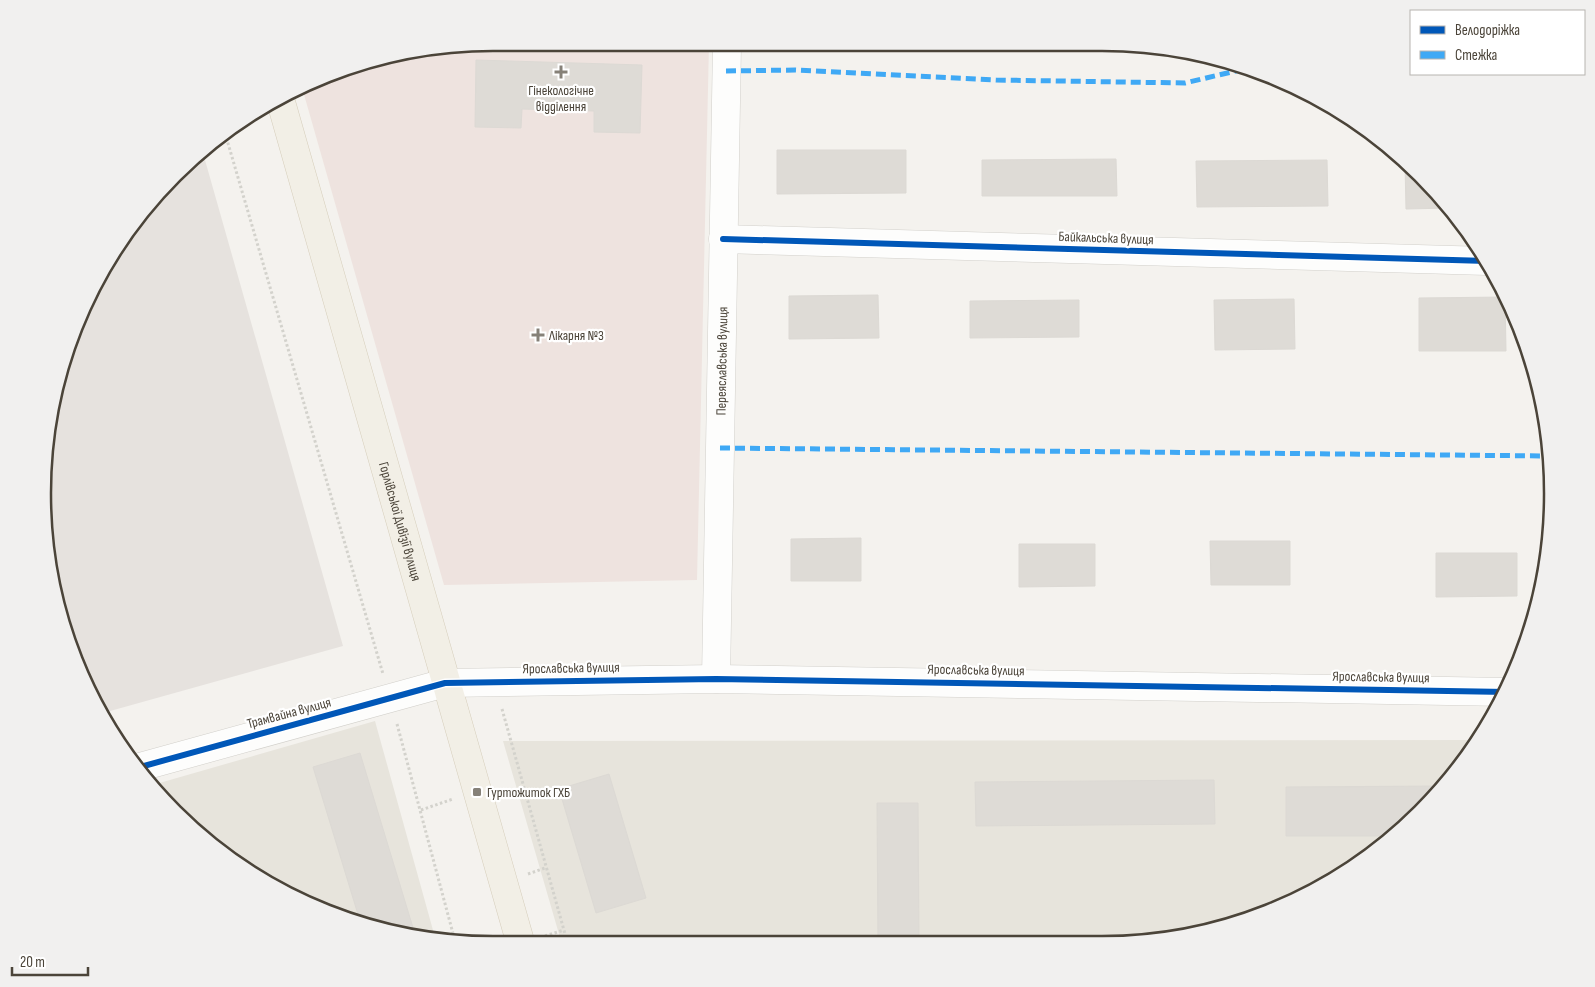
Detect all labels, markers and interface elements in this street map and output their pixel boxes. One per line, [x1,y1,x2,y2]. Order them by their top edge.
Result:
legend [1410,10,1585,75]
text: Велодоріжка [1455,21,1520,40]
text: Стежка [1455,46,1498,65]
marker: Гінекологічне відділення [554,65,568,79]
place label: Гінекологічне відділення [528,82,594,115]
street label: Байкальська вулиця [1058,228,1154,248]
street label: Переяславська вулиця [712,306,731,416]
place label: Лікарня №3 [548,327,604,344]
marker: Лікарня №3 [531,328,545,342]
street label: Горлівської Дивізії вулиця [375,460,425,583]
street label: Ярославська вулиця [522,659,620,677]
street label: Ярославська вулиця [927,661,1025,679]
street label: Ярославська вулиця [1332,668,1430,686]
street label: Трамвайна вулиця [245,694,333,732]
place label: Гуртожиток ГХБ [487,784,570,801]
marker: Гуртожиток ГХБ [471,786,483,798]
scale bar [12,944,89,976]
text: 20 m [20,953,45,972]

